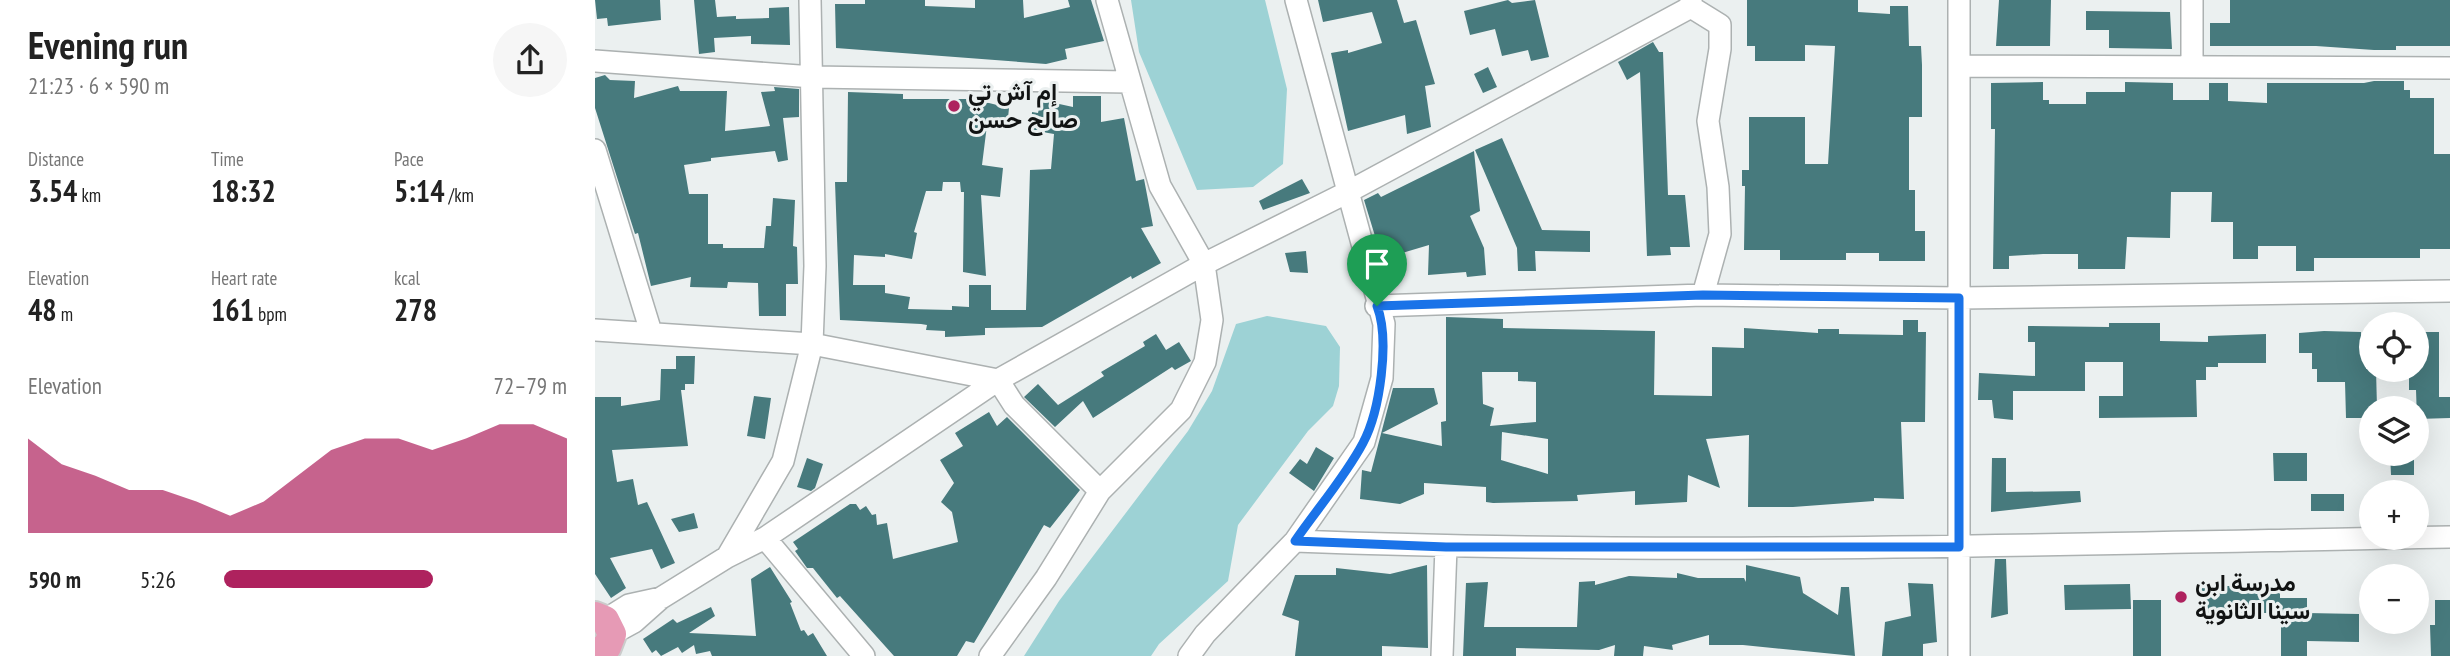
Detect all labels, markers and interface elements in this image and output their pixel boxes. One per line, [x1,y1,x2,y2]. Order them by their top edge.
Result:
text: Evening run [28,20,188,69]
button: share [493,23,567,97]
text: 21:23 · 6 × 590 m [28,71,169,100]
place label: إم آش تي صالح حسن [968,76,1078,137]
marker: إم آش تي صالح حسن [946,98,962,114]
text: Distance [28,147,84,171]
text: Time [211,147,244,171]
text: Pace [394,147,424,171]
text: 3.54 [28,171,77,210]
text: 18:32 [211,171,276,210]
text: 5:14 [394,171,445,210]
text: km [77,183,101,207]
text: /km [445,183,474,207]
pin [1347,234,1407,306]
icon: arrive [1358,245,1396,283]
text: Elevation [28,266,89,290]
text: Heart rate [211,266,277,290]
text: kcal [394,266,420,290]
text: 48 [28,290,57,329]
text: 161 [211,290,254,329]
text: 278 [394,290,437,329]
text: m [57,302,73,326]
text: bpm [254,302,287,326]
map controls [2359,312,2429,634]
button: locate [2359,312,2429,382]
text: Elevation [28,371,102,400]
text: 72–79 m [494,371,567,400]
button: layers [2359,396,2429,466]
button: + [2359,480,2429,550]
button: − [2359,564,2429,634]
text: 590 m [28,565,81,594]
text: 5:26 [140,565,176,594]
place label: مدرسة ابن سينا الثانوية [2195,567,2310,626]
marker: مدرسة ابن سينا الثانوية [2173,589,2189,605]

